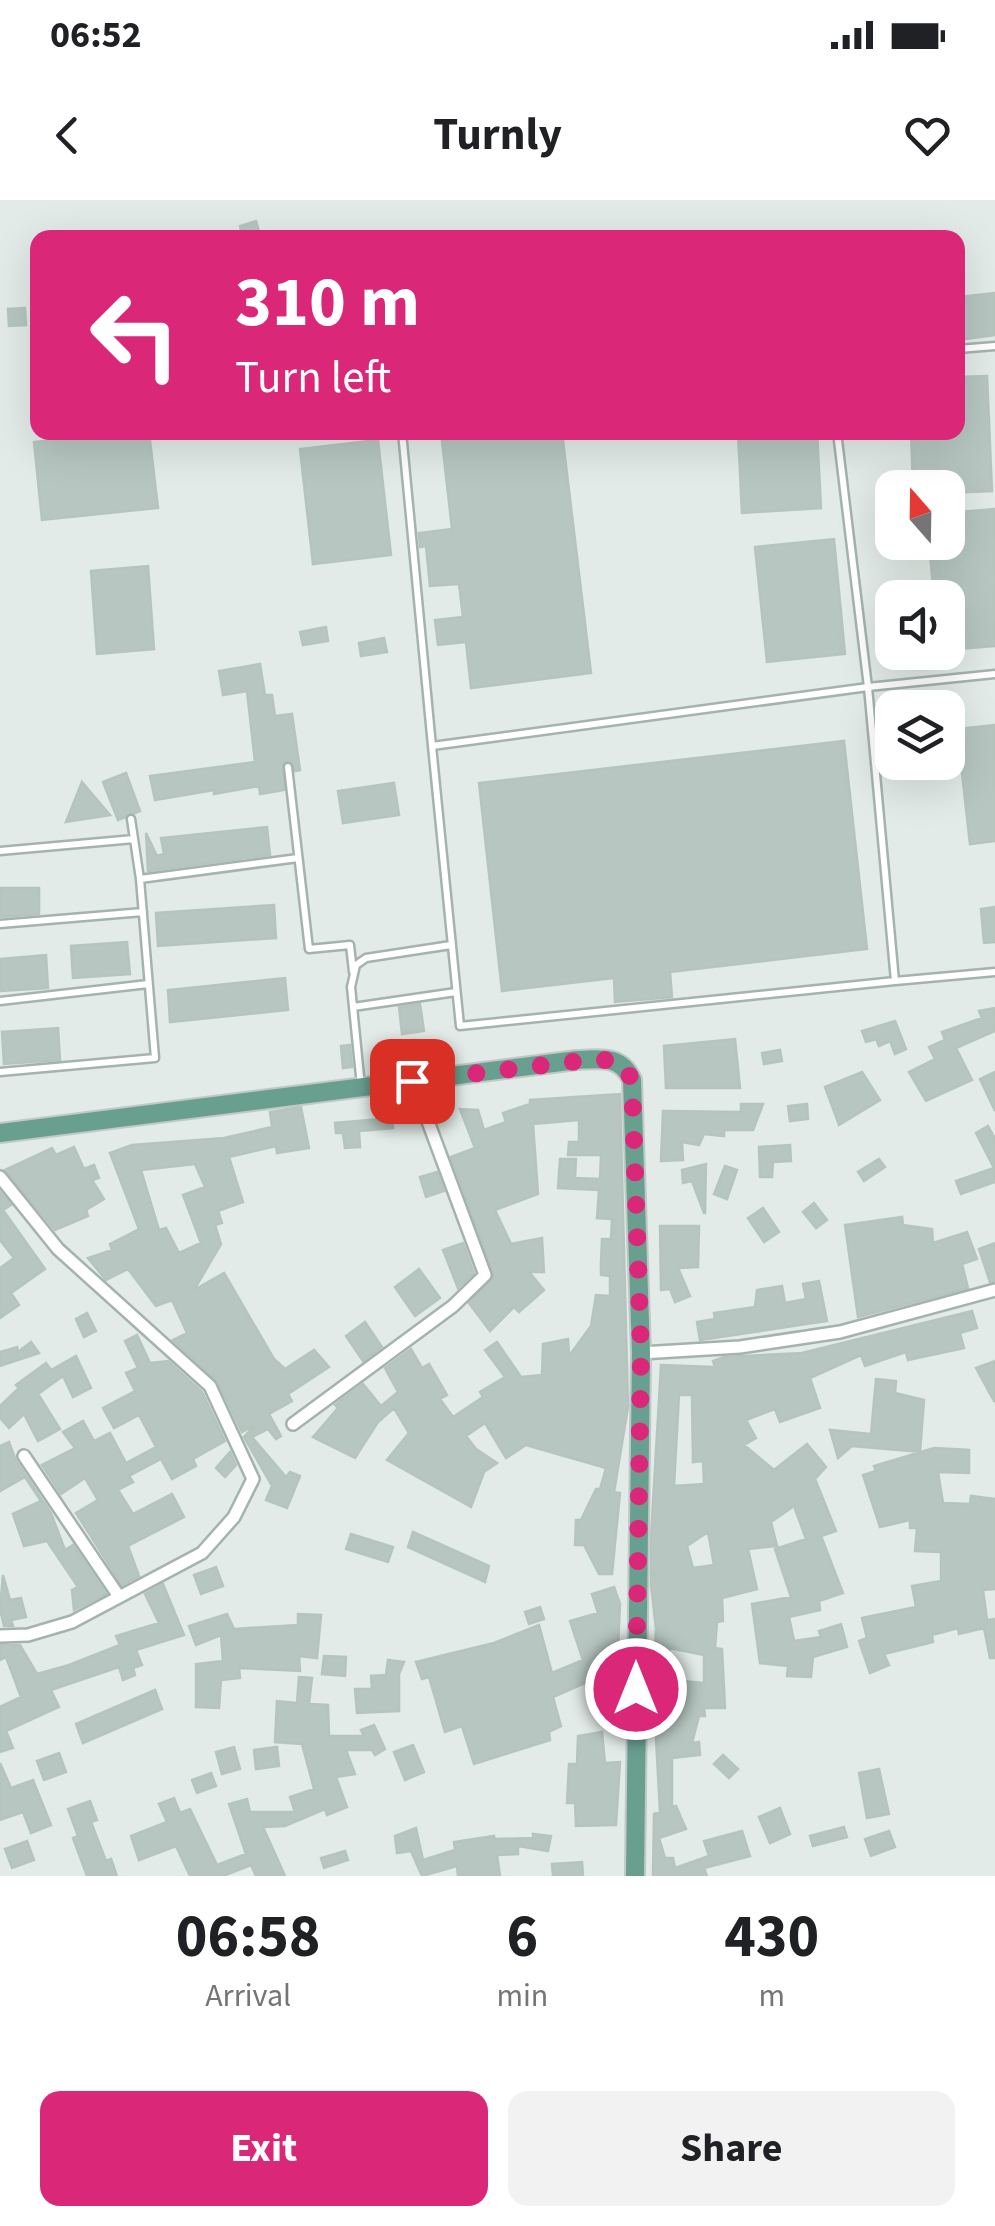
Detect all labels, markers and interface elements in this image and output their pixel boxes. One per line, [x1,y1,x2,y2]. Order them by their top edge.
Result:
text: 06:52 [50,8,142,62]
text: Turnly [433,103,562,167]
icon: back [40,108,95,163]
icon: heart [900,108,955,163]
text: 310 m [235,253,420,353]
icon: left [70,270,200,400]
text: Turn left [235,346,391,410]
north arrow [875,470,965,560]
map controls [875,470,965,780]
button: sound [875,580,965,670]
button: layers [875,690,965,780]
pin [370,1039,455,1124]
icon: arrive [385,1054,440,1109]
position arrow [584,1637,688,1741]
text: 06:58 [176,1895,321,1980]
text: 6 [507,1895,538,1980]
text: 430 [724,1895,819,1980]
text: Arrival [205,1973,291,2019]
text: min [496,1973,548,2019]
text: m [758,1973,785,2019]
button: Exit [40,2091,488,2206]
button: Share [508,2091,955,2206]

